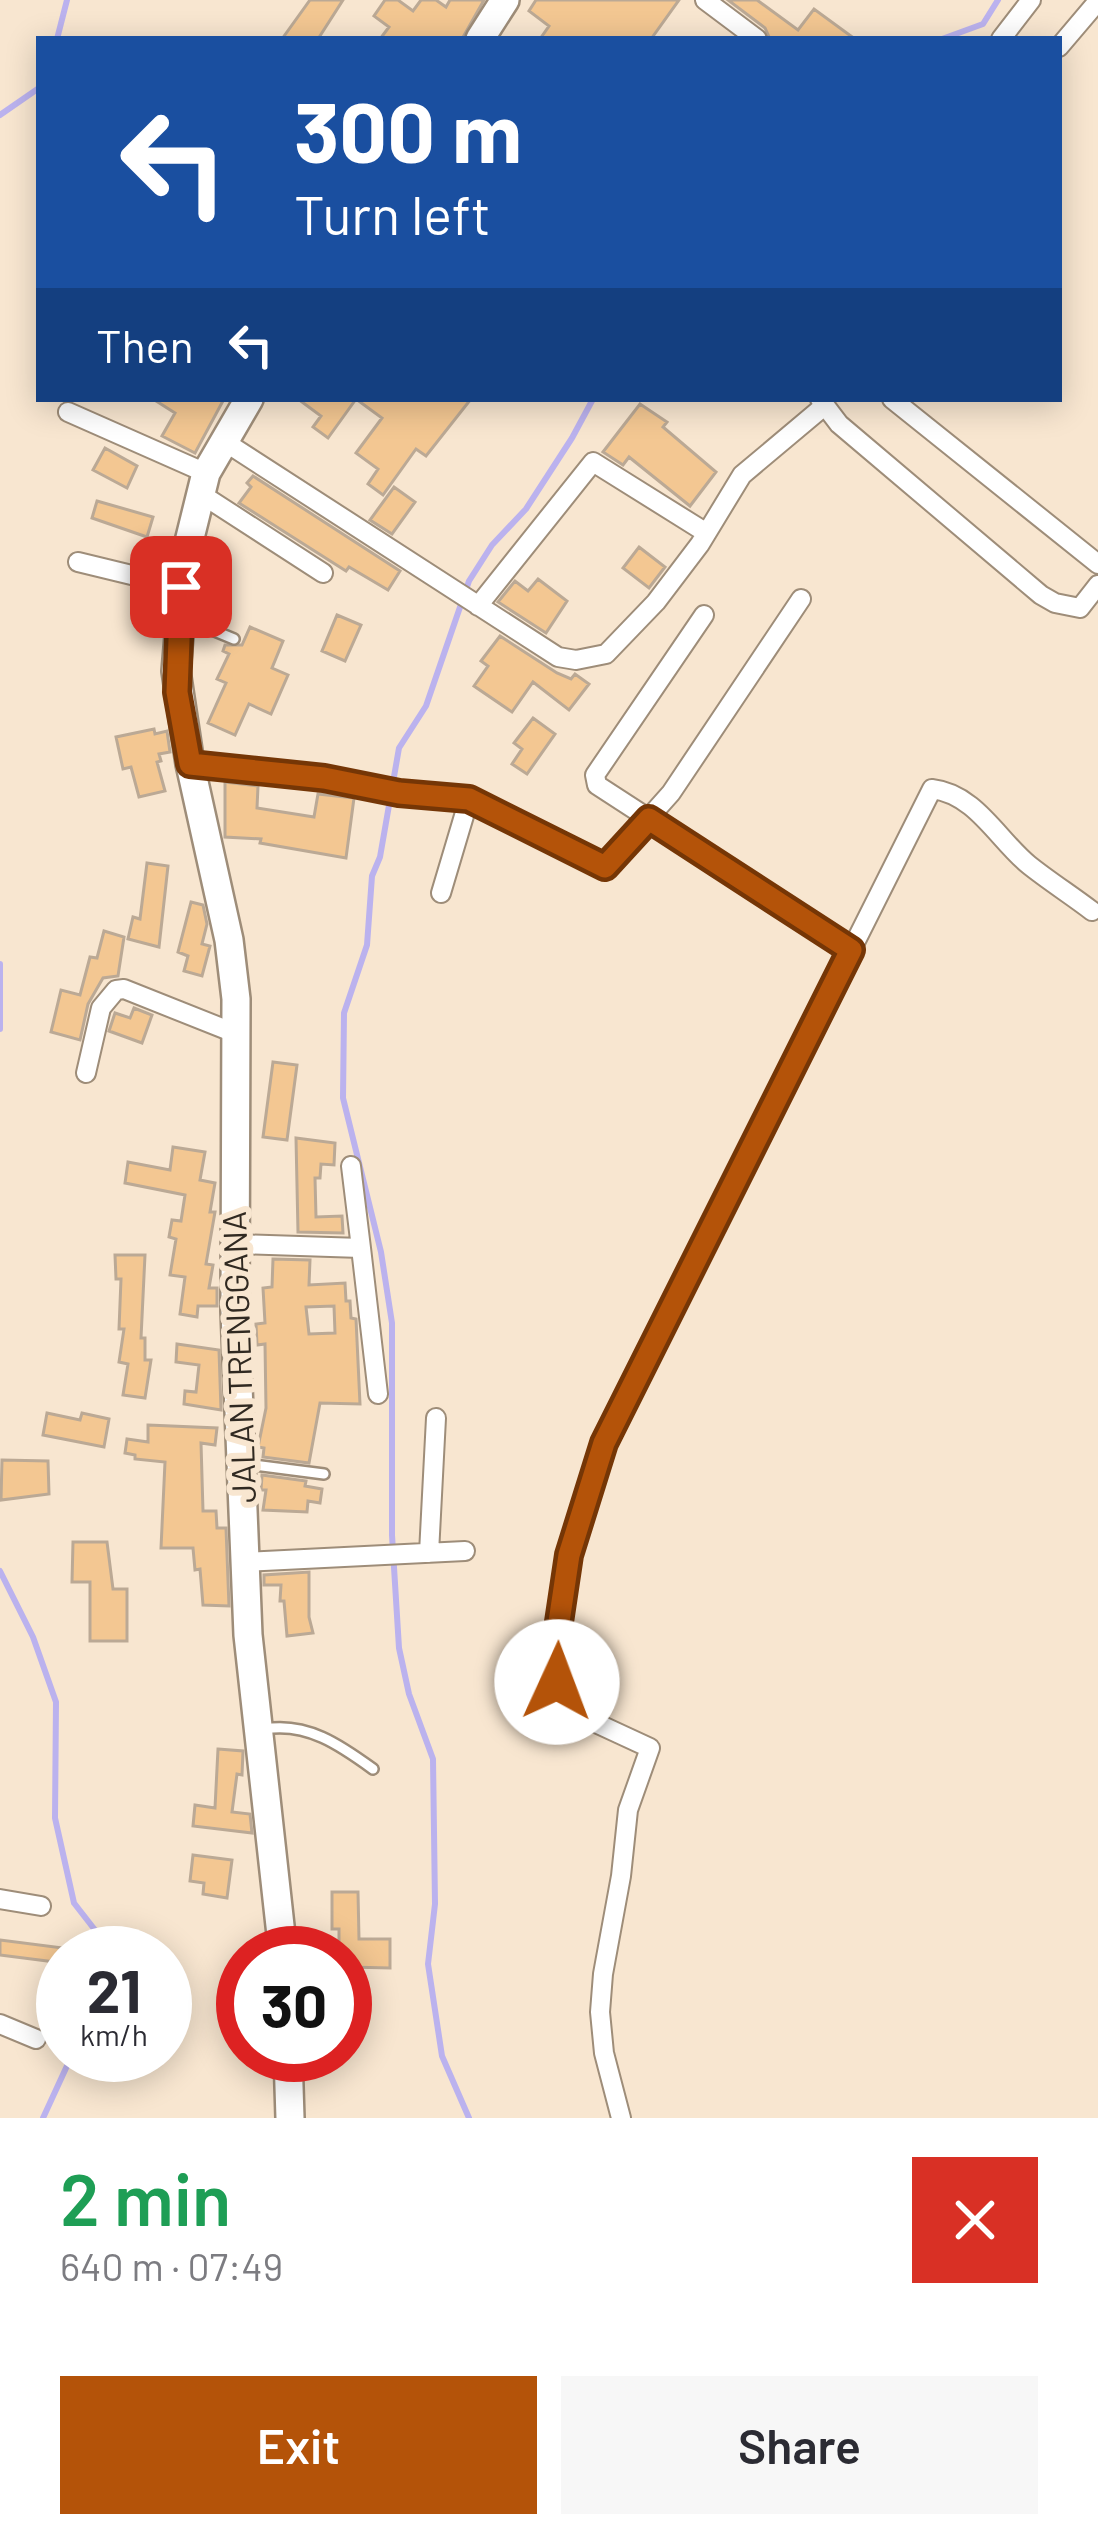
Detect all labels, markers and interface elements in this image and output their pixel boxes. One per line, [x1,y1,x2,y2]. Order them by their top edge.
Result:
text: 300 m [294,79,522,180]
icon: left [96,84,252,240]
text: Turn left [294,181,491,246]
icon: left [218,312,284,378]
text: Then [96,318,194,372]
pin [130,536,232,638]
icon: arrive [148,554,214,620]
street label: JALAN TRENGGANA [213,1210,263,1504]
position arrow [494,1619,620,1745]
speed limit sign: 30 [216,1926,372,2082]
text: 21 [87,1953,141,2025]
text: km/h [80,2016,148,2052]
text: 2 min [60,2154,231,2240]
button: close [912,2157,1038,2283]
text: 640 m · 07:49 [60,2242,283,2289]
button: Exit [60,2376,537,2514]
button: Share [561,2376,1038,2514]

